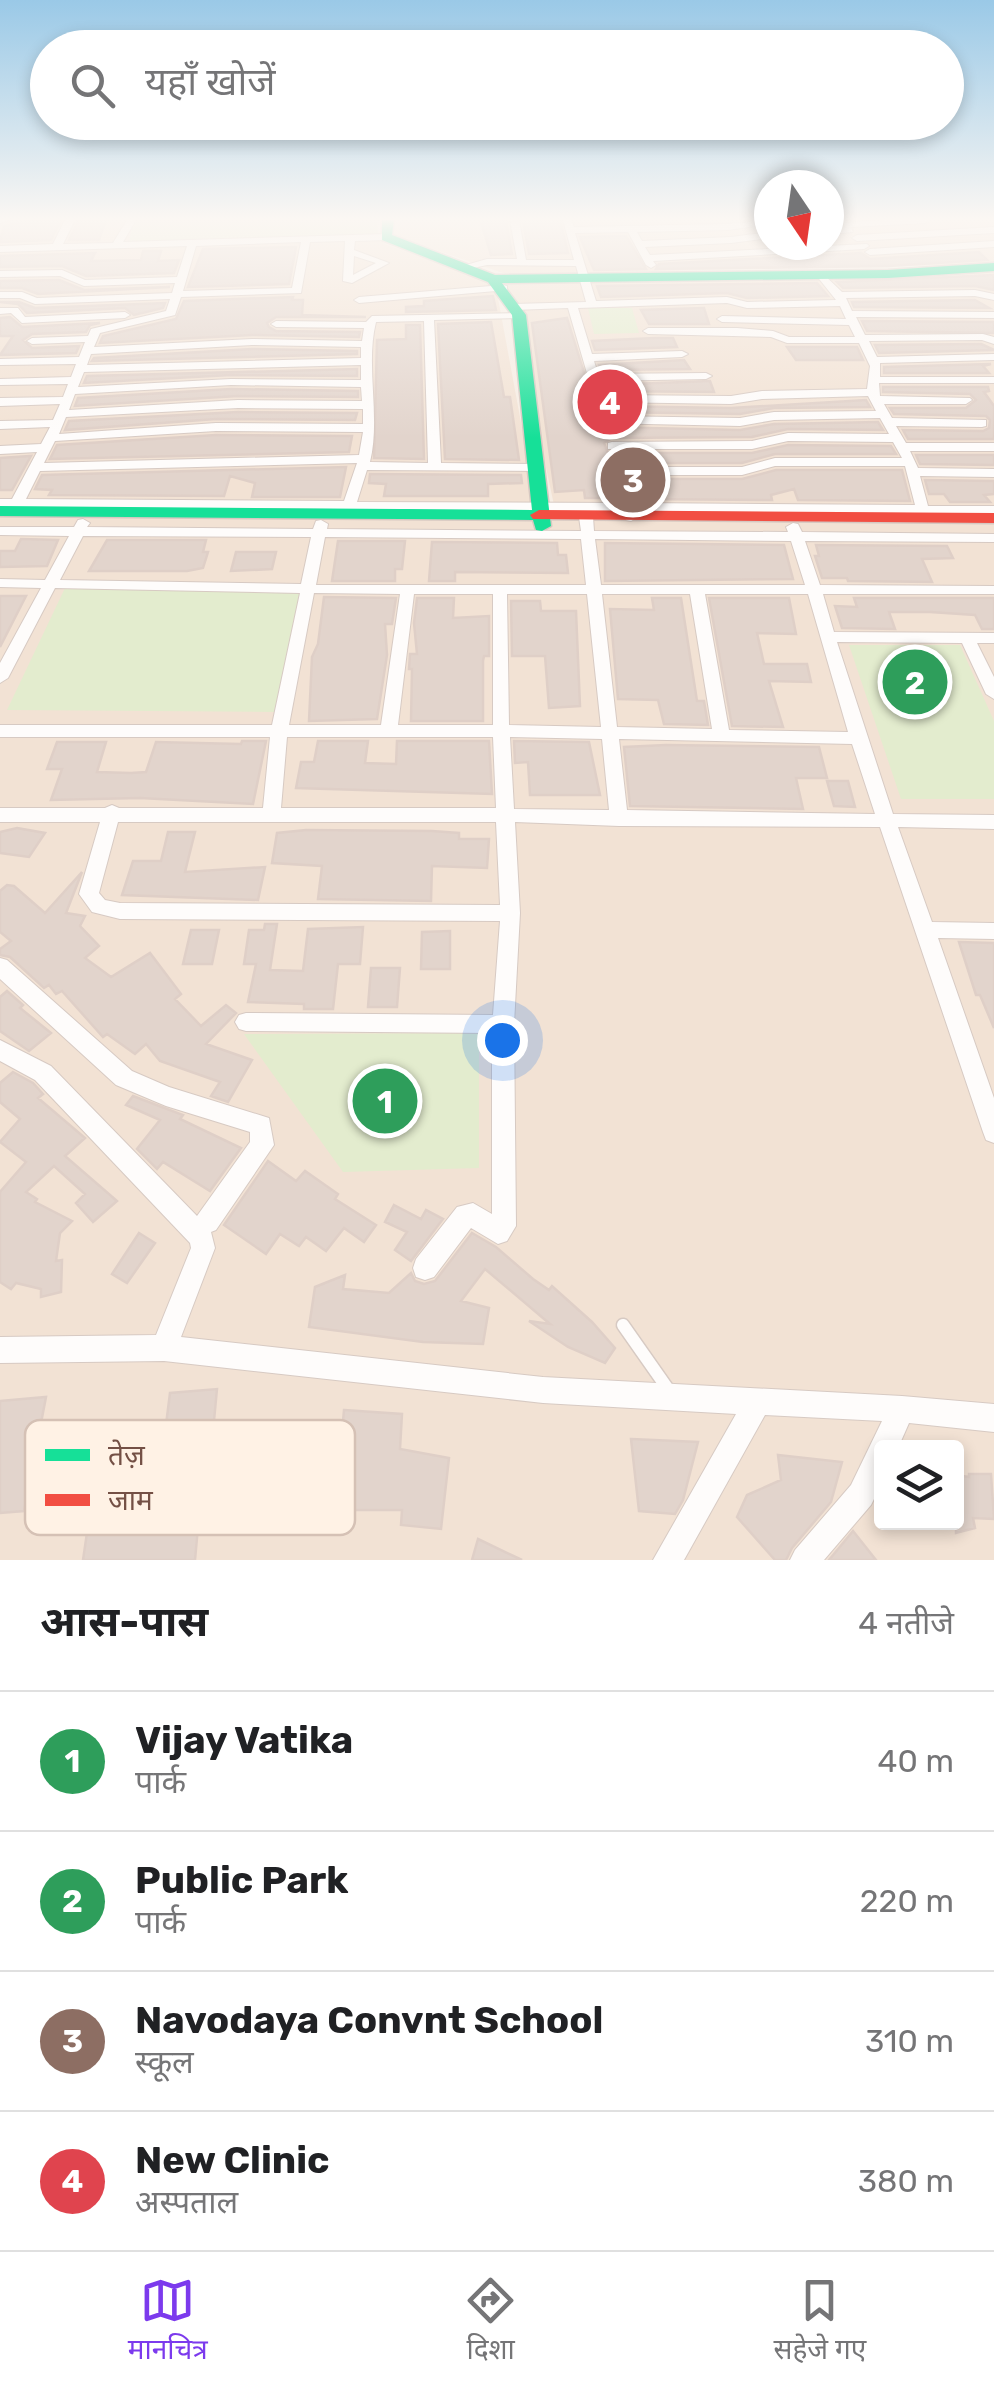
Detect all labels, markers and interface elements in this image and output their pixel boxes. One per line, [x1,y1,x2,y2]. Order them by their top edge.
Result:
search box [30,30,964,140]
icon: search [65,58,120,113]
text: यहाँ खोजें [145,59,276,105]
north arrow [754,170,844,260]
pin: 4 [578,364,642,440]
pin: 3 [600,442,666,518]
pin: 2 [882,644,948,720]
your location [477,1015,528,1066]
pin: 1 [352,1064,418,1138]
legend [25,1420,355,1535]
text: तेज़ [108,1439,146,1472]
map controls [874,1440,964,1530]
button: layers [874,1440,964,1530]
text: जाम [108,1484,154,1517]
text: आस-पास [40,1597,208,1647]
text: 4 नतीजे [858,1604,954,1642]
text: Vijay Vatika [135,1717,353,1763]
text: 1 [65,1742,80,1780]
text: 40 m [878,1742,954,1780]
text: पार्क [135,1763,186,1801]
text: Public Park [135,1857,348,1903]
text: 2 [62,1882,83,1920]
text: 220 m [860,1882,954,1920]
text: पार्क [135,1903,186,1941]
text: Navodaya Convnt School [135,1997,603,2043]
text: 3 [62,2022,83,2060]
text: 310 m [865,2022,954,2060]
text: स्कूल [135,2043,194,2081]
text: New Clinic [135,2137,330,2183]
text: 4 [62,2162,83,2200]
text: 380 m [858,2162,954,2200]
text: अस्पताल [135,2183,238,2221]
tab: मानचित्र [128,2273,208,2370]
tab: दिशा [463,2273,518,2370]
tab: सहेजे गए [774,2273,866,2370]

